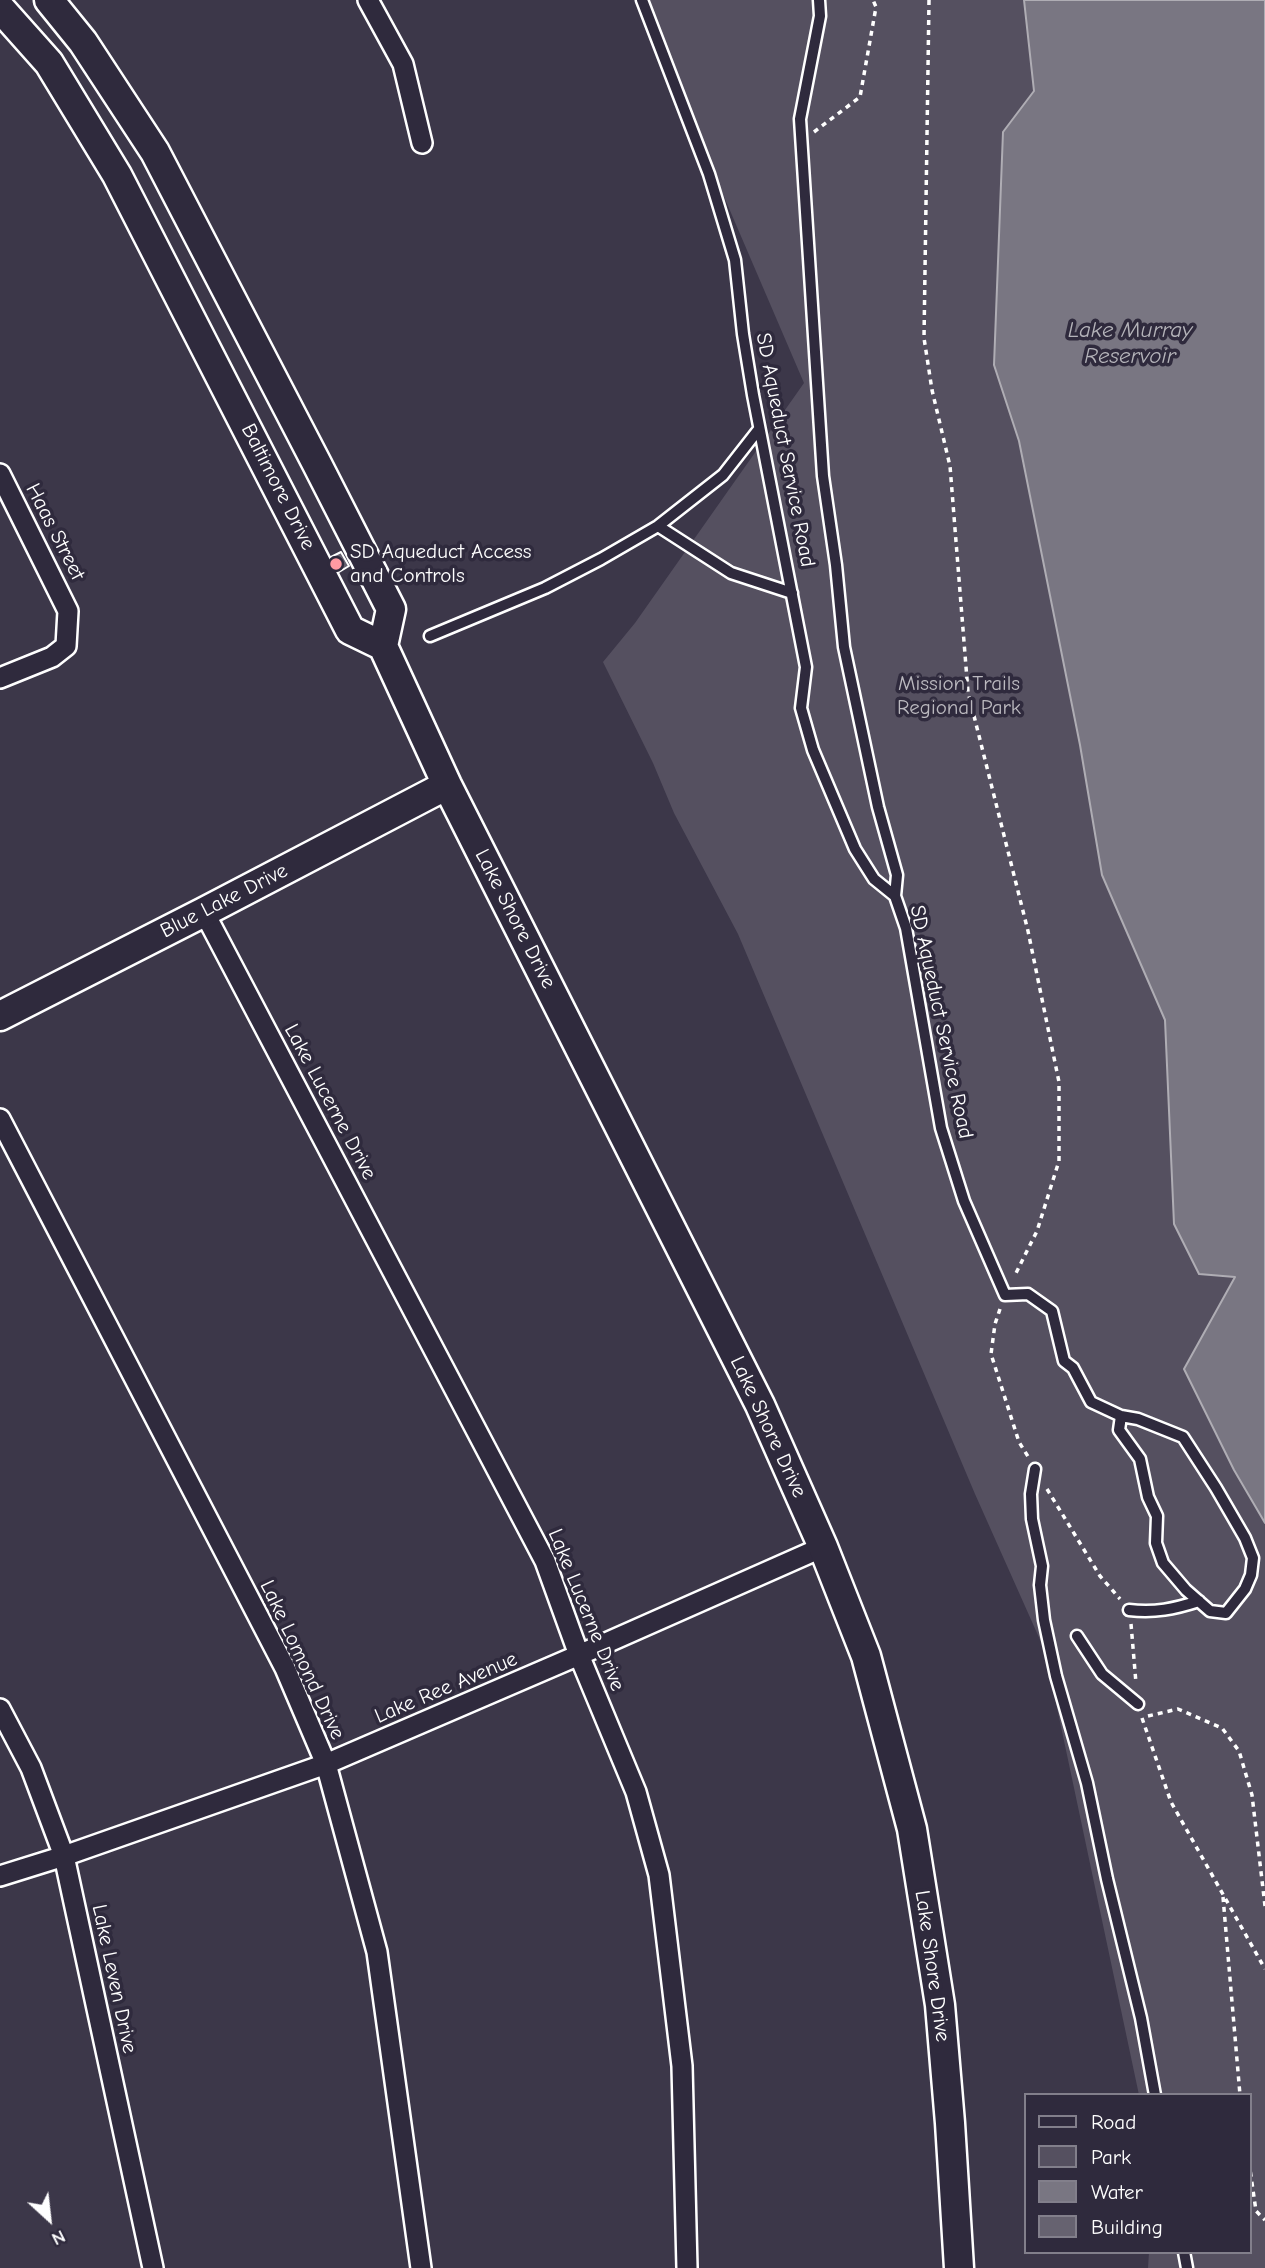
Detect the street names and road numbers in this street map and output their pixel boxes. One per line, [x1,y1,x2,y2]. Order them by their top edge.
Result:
street label: SD Aqueduct Service Road [750,331,820,569]
street label: Baltimore Drive [235,420,321,554]
street label: Haas Street [20,479,90,585]
street label: Lake Shore Drive [469,845,561,993]
street label: Blue Lake Drive [156,858,292,944]
street label: SD Aqueduct Service Road [904,903,978,1141]
street label: Lake Lucerne Drive [278,1020,382,1184]
street label: Lake Shore Drive [724,1352,812,1502]
street label: Lake Lucerne Drive [542,1525,630,1695]
street label: Lake Lomond Drive [254,1576,350,1744]
street label: Lake Ree Avenue [371,1647,521,1729]
street label: Lake Shore Drive [909,1889,955,2043]
street label: Lake Leven Drive [86,1902,142,2056]

